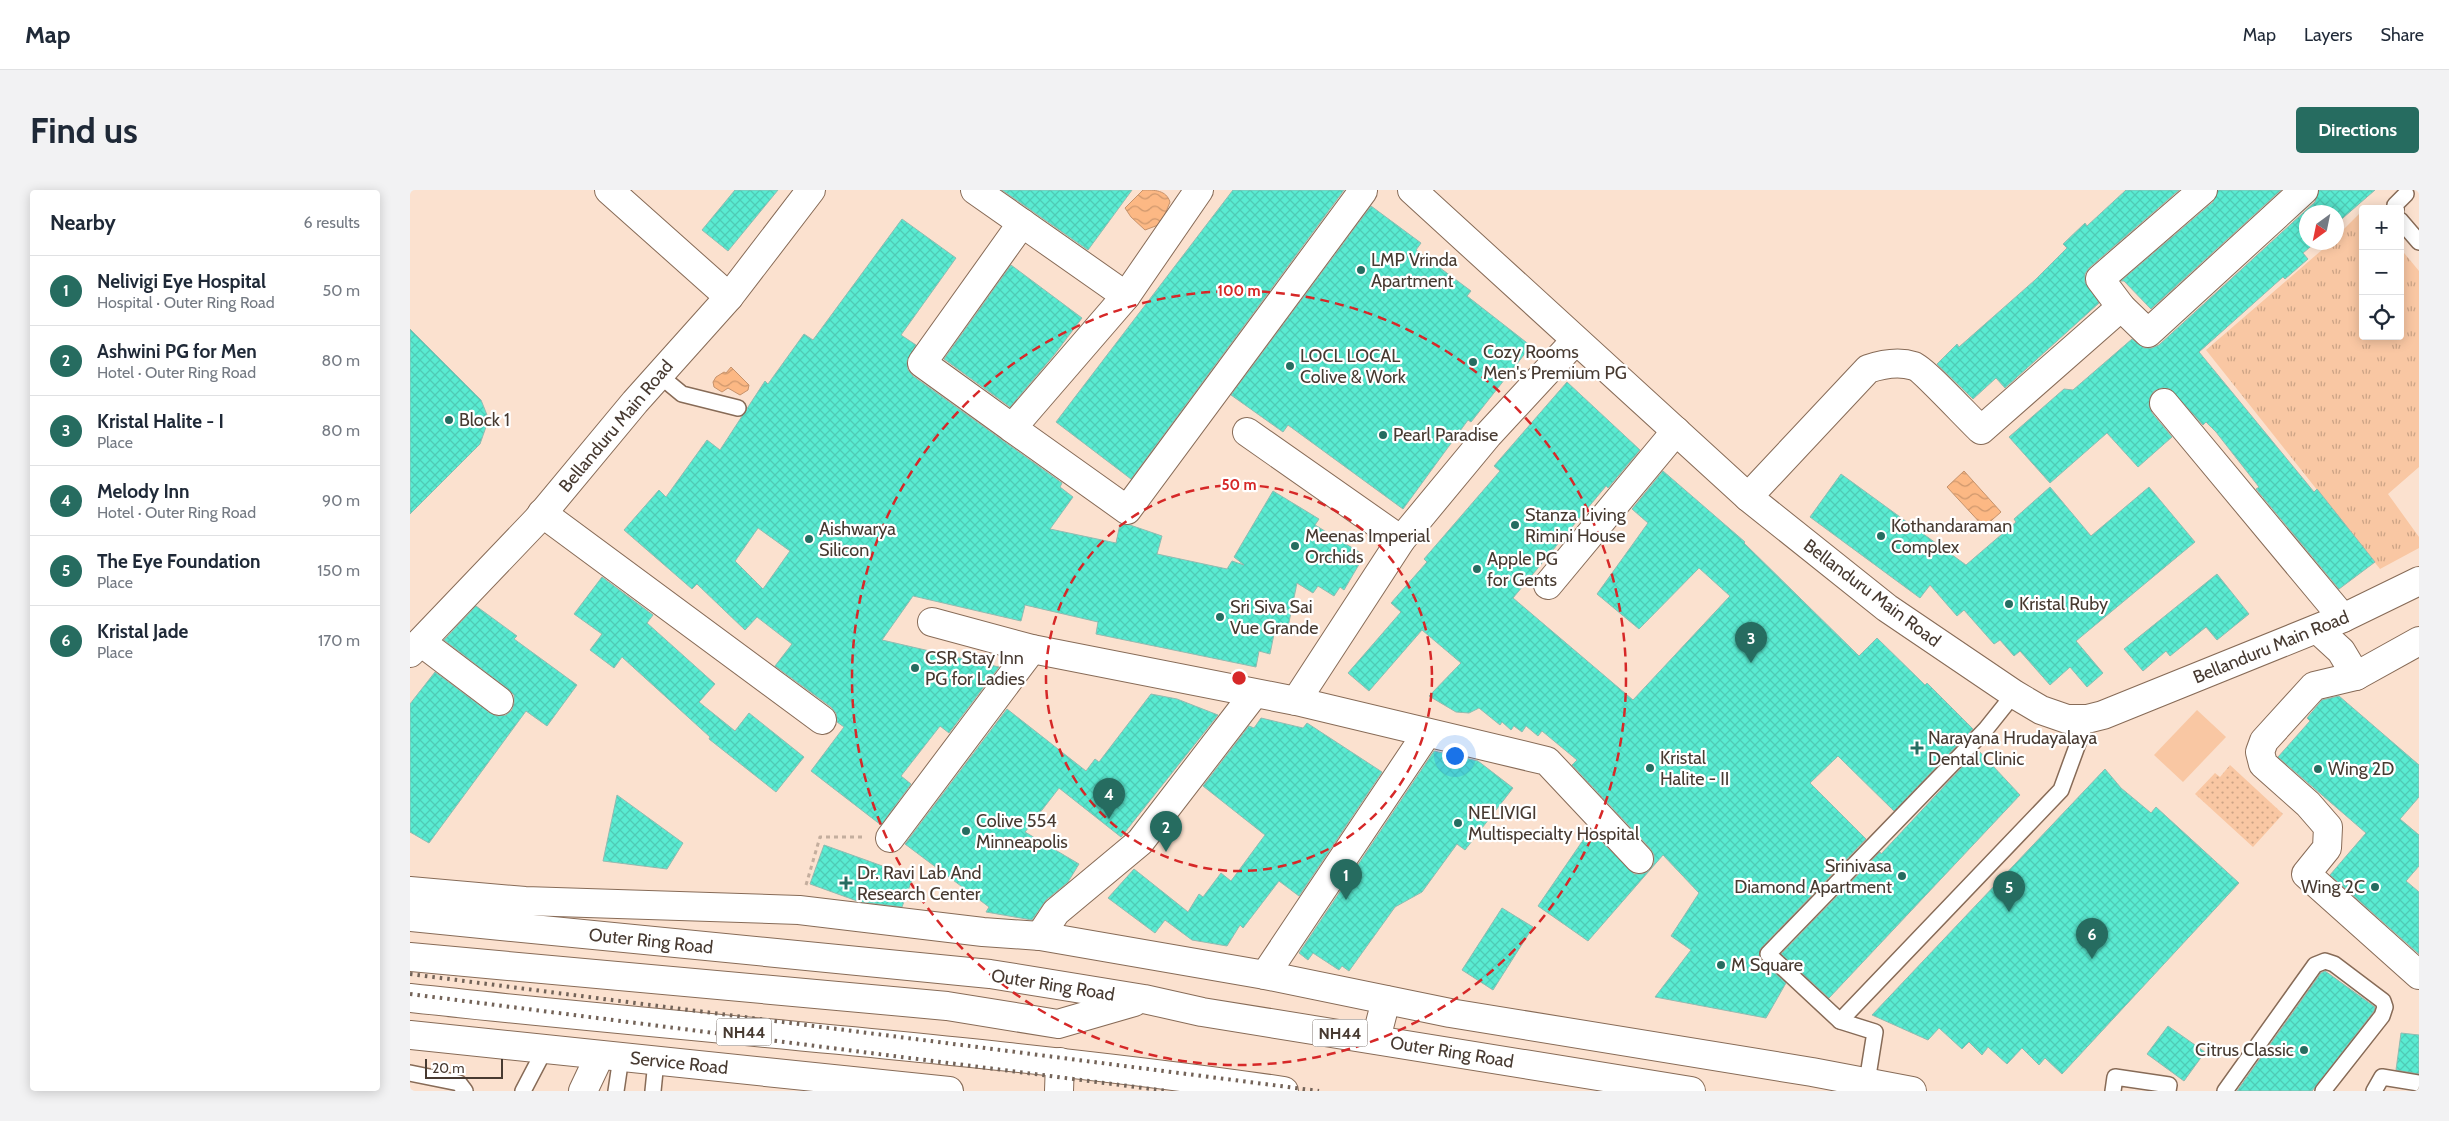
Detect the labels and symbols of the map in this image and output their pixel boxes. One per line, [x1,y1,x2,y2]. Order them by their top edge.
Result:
north arrow [2299,205,2344,250]
place label: LMP Vrinda Apartment [1371,249,1458,292]
marker: LMP Vrinda Apartment [1355,264,1367,276]
text: 100 m [1217,282,1261,300]
place label: Cozy Rooms Men's Premium PG [1483,341,1627,384]
place label: LOCL LOCAL Colive & Work [1300,345,1407,388]
street label: Bellanduru Main Road [554,355,678,497]
marker: Cozy Rooms Men's Premium PG [1467,356,1479,368]
marker: LOCL LOCAL Colive & Work [1284,360,1296,372]
place label: Block 1 [459,409,510,431]
marker: Block 1 [443,414,455,426]
place label: Pearl Paradise [1393,424,1498,446]
marker: Pearl Paradise [1377,429,1389,441]
text: 50 m [1221,476,1257,494]
place label: Stanza Living Rimini House [1525,504,1627,547]
place label: Kothandaraman Complex [1891,515,2012,558]
place label: Aishwarya Silicon [819,518,896,561]
marker: Stanza Living Rimini House [1509,519,1521,531]
place label: Meenas Imperial Orchids [1305,525,1431,568]
marker: Kothandaraman Complex [1875,530,1887,542]
marker: Aishwarya Silicon [803,533,815,545]
street label: Bellanduru Main Road [1799,534,1945,652]
marker: Meenas Imperial Orchids [1289,540,1301,552]
place label: Apple PG for Gents [1487,548,1558,591]
marker: Apple PG for Gents [1471,563,1483,575]
place label: Kristal Ruby [2019,593,2108,615]
place label: Sri Siva Sai Vue Grande [1230,596,1319,639]
marker: Kristal Ruby [2003,598,2015,610]
street label: Bellanduru Main Road [2190,606,2352,688]
marker: Sri Siva Sai Vue Grande [1214,611,1226,623]
pin: 3 [1735,622,1767,663]
place label: CSR Stay Inn PG for Ladies [925,647,1025,690]
marker: CSR Stay Inn PG for Ladies [909,662,921,674]
centre of rings [1230,669,1248,687]
place label: Narayana Hrudayalaya Dental Clinic [1928,727,2097,770]
marker: Narayana Hrudayalaya Dental Clinic [1910,741,1924,755]
your location [1442,743,1468,769]
place label: Kristal Halite - II [1660,747,1729,790]
place label: Wing 2D [2328,758,2394,780]
marker: Kristal Halite - II [1644,762,1656,774]
marker: Wing 2D [2312,763,2324,775]
pin: 4 [1093,778,1125,819]
place label: NELIVIGI Multispecialty Hospital [1468,802,1640,845]
place label: Colive 554 Minneapolis [976,810,1068,853]
pin: 2 [1150,811,1182,852]
marker: NELIVIGI Multispecialty Hospital [1452,817,1464,829]
marker: Colive 554 Minneapolis [960,825,972,837]
place label: Srinivasa Diamond Apartment [1734,855,1892,898]
pin: 1 [1330,859,1362,900]
place label: Dr. Ravi Lab And Research Center [857,862,982,905]
marker: Srinivasa Diamond Apartment [1896,870,1908,882]
pin: 5 [1993,871,2025,912]
marker: Dr. Ravi Lab And Research Center [839,876,853,890]
place label: Wing 2C [2301,876,2365,898]
marker: Wing 2C [2369,881,2381,893]
pin: 6 [2076,918,2108,959]
street label: Outer Ring Road [588,924,714,958]
place label: M Square [1731,954,1803,976]
marker: M Square [1715,959,1727,971]
street label: Outer Ring Road [990,964,1116,1006]
road number: NH44 [716,1019,772,1046]
road number: NH44 [1312,1020,1368,1046]
street label: Outer Ring Road [1389,1031,1515,1073]
place label: Citrus Classic [2195,1039,2294,1061]
marker: Citrus Classic [2298,1044,2310,1056]
street label: Service Road [629,1047,729,1079]
scale bar [425,1056,502,1079]

